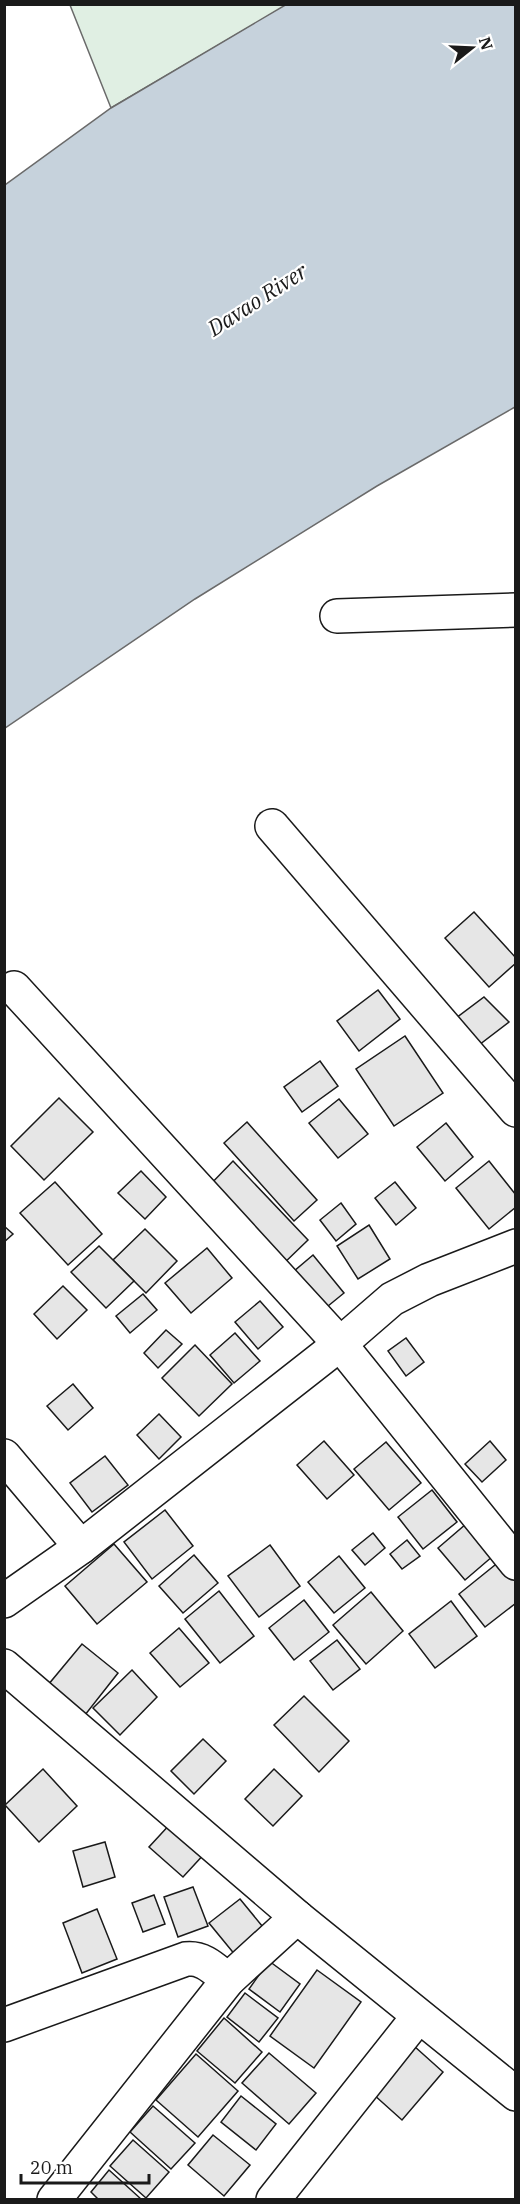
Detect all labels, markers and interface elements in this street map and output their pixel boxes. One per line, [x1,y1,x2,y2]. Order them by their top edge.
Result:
north arrow [442,18,502,78]
text: N [475,34,498,52]
water label: Davao River [201,255,314,343]
scale bar [21,2147,148,2185]
text: 20 m [30,2156,73,2179]

